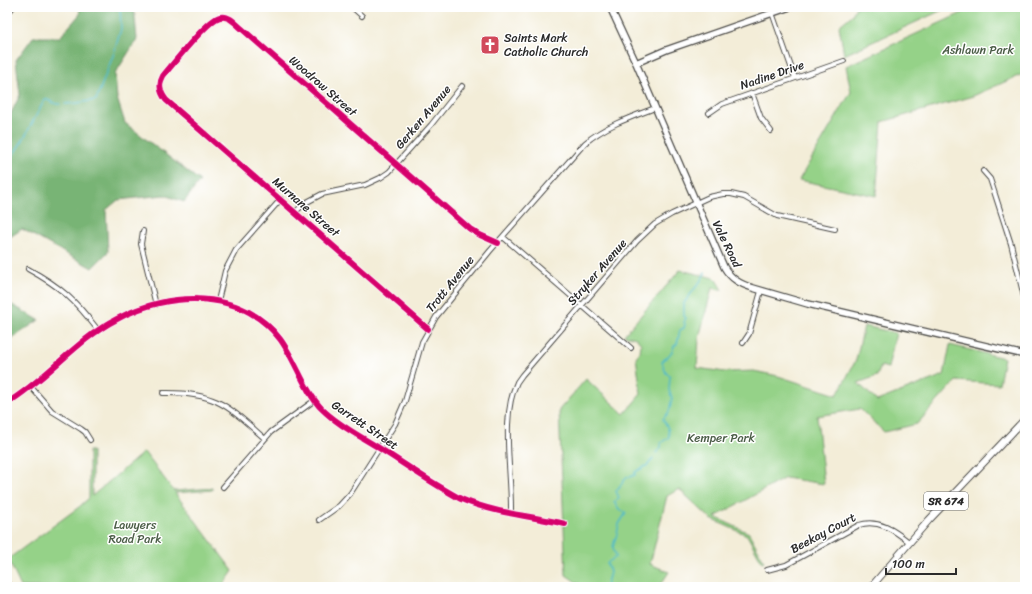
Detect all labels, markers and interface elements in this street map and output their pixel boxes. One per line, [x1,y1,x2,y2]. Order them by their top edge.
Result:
place label: Saints Mark Catholic Church [504,27,588,63]
church icon: Saints Mark Catholic Church [479,34,501,56]
park label: Ashlawn Park [941,39,1014,61]
street label: Woodrow Street [284,50,363,123]
street label: Nadine Drive [737,54,807,96]
street label: Gerken Avenue [389,80,457,154]
street label: Murnane Street [267,171,346,244]
street label: Vale Road [706,216,748,272]
street label: Stryker Avenue [561,233,633,311]
street label: Trott Avenue [420,251,480,317]
street label: Garrett Street [327,394,403,456]
park label: Kemper Park [687,427,756,449]
road number: SR 674 [924,492,968,510]
street label: Beekay Court [786,506,860,560]
park label: Lawyers Road Park [108,514,162,550]
scale bar [886,550,956,576]
text: 100 m [892,553,925,575]

